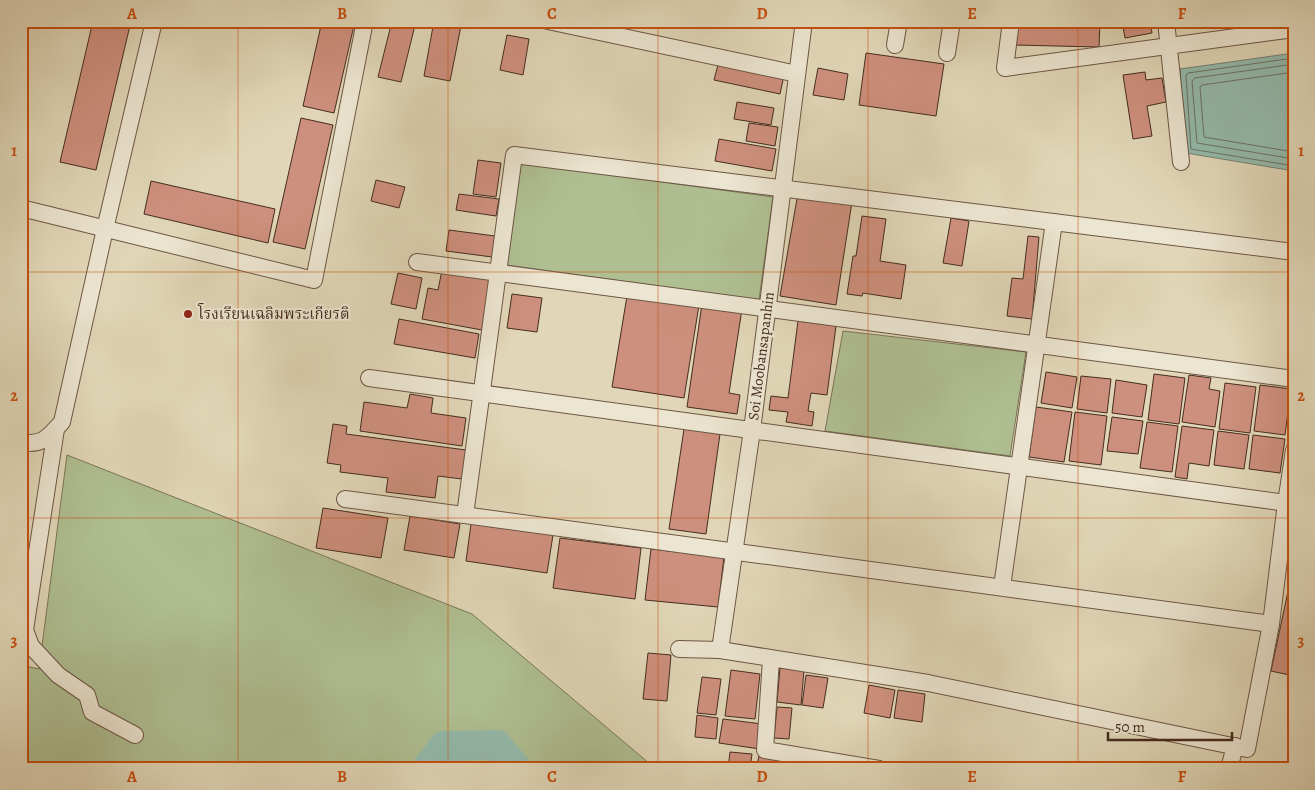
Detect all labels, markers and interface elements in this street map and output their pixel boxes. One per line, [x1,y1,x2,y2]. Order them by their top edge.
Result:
text: A [126,3,138,25]
text: B [337,3,347,25]
text: C [547,3,557,25]
text: D [756,3,768,25]
text: E [967,3,977,25]
text: F [1178,3,1187,25]
text: 1 [11,140,17,162]
text: 1 [1298,140,1304,162]
street label: Soi Moobansapanhin [743,291,779,421]
place label: โรงเรียนเฉลิมพระเกียรติ [197,303,350,324]
marker: โรงเรียนเฉลิมพระเกียรติ [182,308,194,320]
text: 2 [10,385,18,407]
text: 2 [1297,385,1305,407]
text: 3 [11,630,18,652]
text: 3 [1298,630,1305,652]
scale bar [1108,710,1231,742]
text: 50 m [1115,717,1145,737]
text: A [126,766,138,788]
text: B [337,766,347,788]
text: C [547,766,557,788]
text: D [756,766,768,788]
text: E [967,766,977,788]
text: F [1178,766,1187,788]

